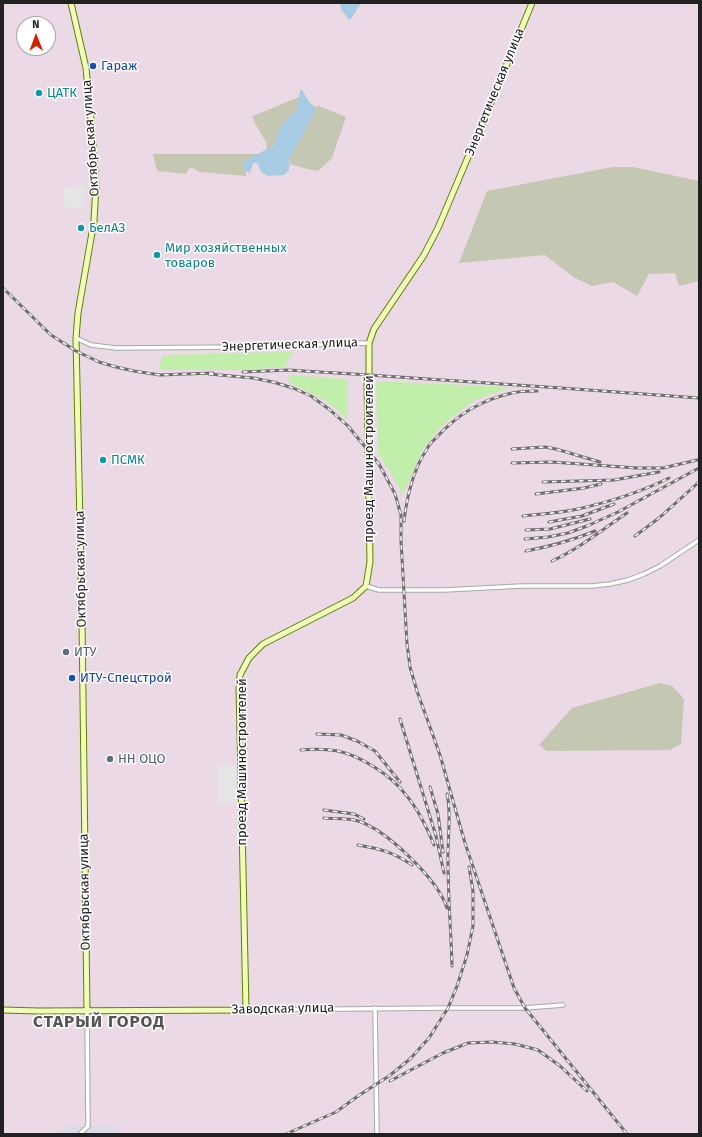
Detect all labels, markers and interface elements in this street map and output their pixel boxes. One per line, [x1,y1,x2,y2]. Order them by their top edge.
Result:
north arrow [16,16,56,56]
text: N [32,18,40,31]
street label: Энергетическая улица [462,26,528,158]
place label: Гараж [101,58,137,74]
marker: Гараж [88,61,98,71]
street label: Октябрьская улица [79,79,103,197]
place label: ЦАТК [47,85,77,101]
marker: ЦАТК [34,88,44,98]
place label: БелАЗ [89,220,125,236]
marker: БелАЗ [76,223,86,233]
place label: Мир хозяйственных товаров [165,240,287,271]
marker: Мир хозяйственных товаров [152,250,162,260]
street label: Энергетическая улица [222,335,358,355]
street label: проезд Машиностроителей [361,375,377,543]
place label: ПСМК [111,452,145,468]
marker: ПСМК [98,455,108,465]
street label: Октябрьская улица [72,510,90,628]
place label: ИТУ [74,644,97,660]
marker: ИТУ [61,647,71,657]
place label: ИТУ-Спецстрой [80,670,172,686]
marker: ИТУ-Спецстрой [67,673,77,683]
street label: проезд Машиностроителей [234,678,250,846]
place label: НН ОЦО [118,751,166,767]
marker: НН ОЦО [105,754,115,764]
street label: Октябрьская улица [76,833,94,951]
street label: Заводская улица [232,1000,334,1018]
district label: СТАРЫЙ ГОРОД [33,1012,165,1032]

